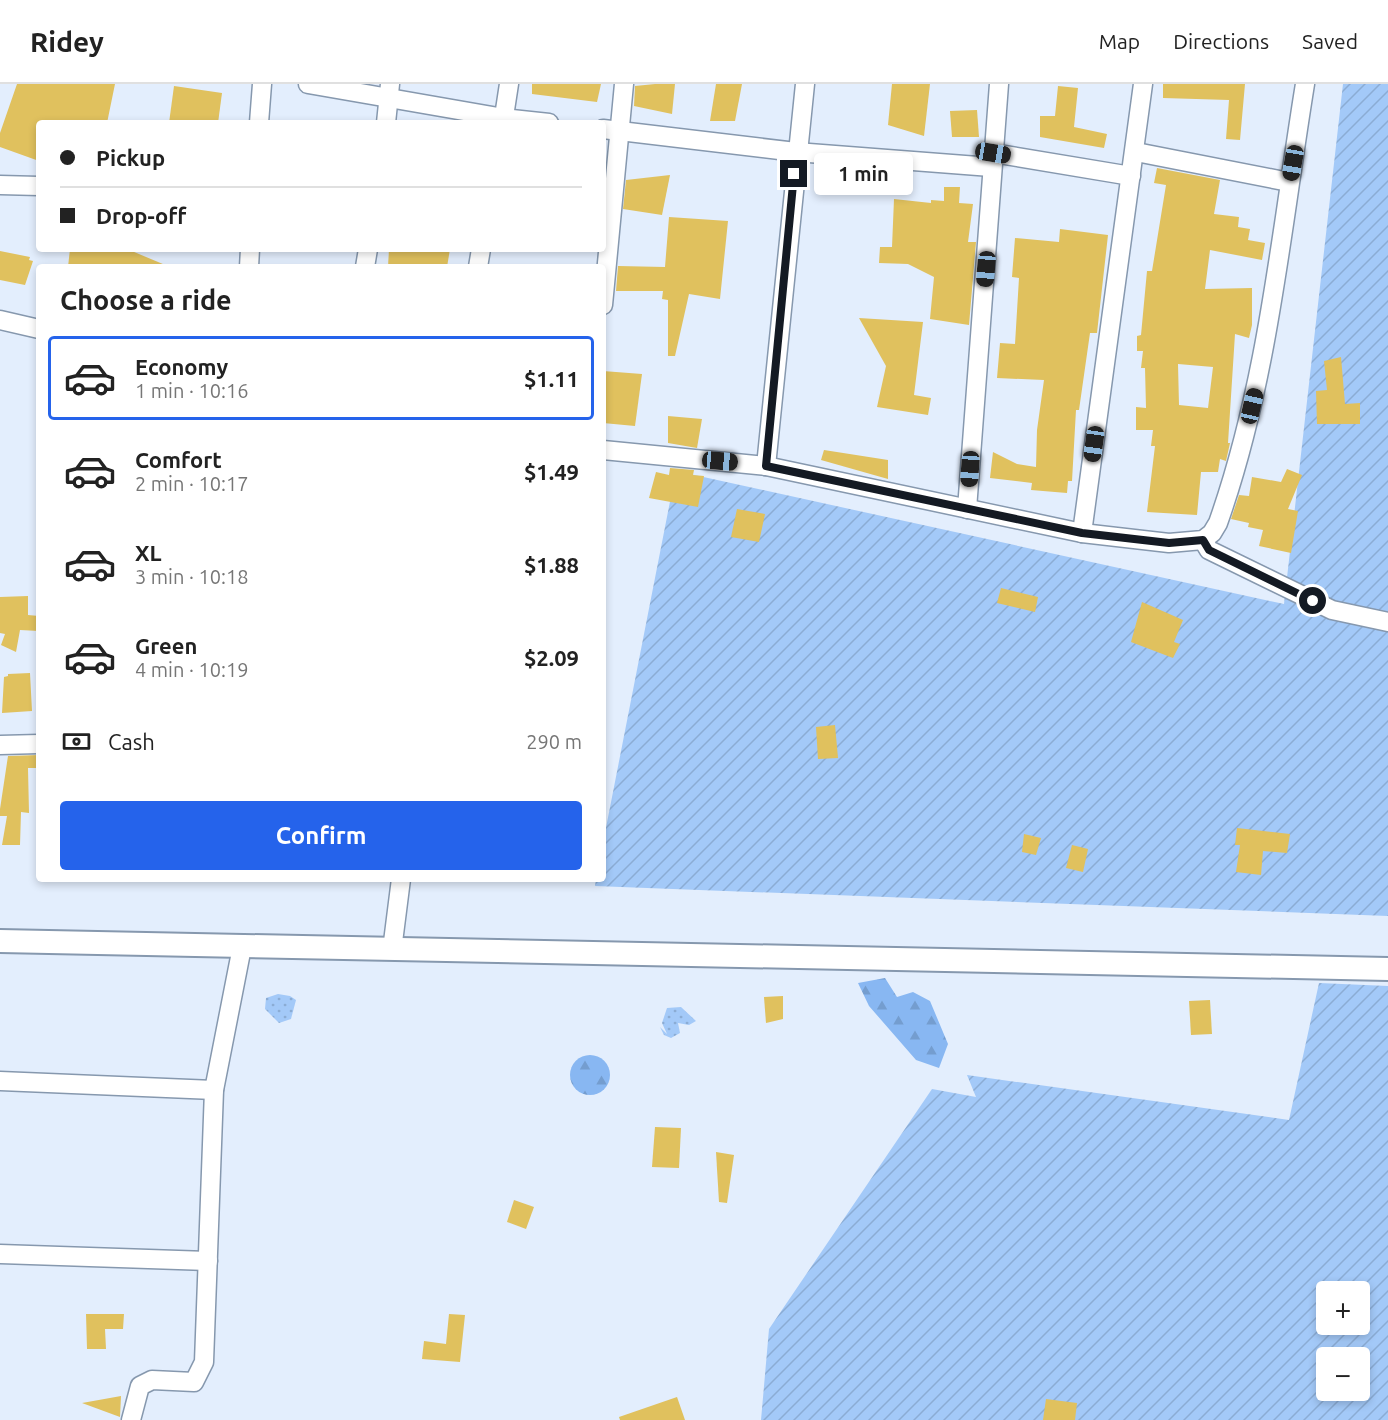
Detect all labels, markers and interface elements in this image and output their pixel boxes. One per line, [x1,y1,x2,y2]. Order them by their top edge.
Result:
text: Ridey [30,26,104,57]
text: Map [1099,29,1140,53]
text: Directions [1173,29,1269,53]
text: Saved [1302,29,1358,53]
car [974,141,1012,165]
car [1281,144,1305,182]
text: Pickup [96,145,165,170]
callout: 1 min [815,153,914,195]
route end [780,160,807,187]
text: 1 min [838,162,889,185]
text: Drop-off [96,203,186,228]
car [975,250,997,288]
text: Choose a ride [60,285,232,315]
icon: car [63,351,117,405]
text: Economy [135,354,228,379]
text: $1.11 [524,366,579,391]
text: 1 min · 10:16 [135,379,249,402]
car [1239,386,1265,426]
car [1083,425,1105,463]
icon: car [63,444,117,498]
text: Comfort [135,447,222,472]
car [701,450,739,472]
car [960,450,980,488]
text: $1.49 [524,459,579,484]
text: 2 min · 10:17 [135,472,249,495]
icon: car [63,537,117,591]
text: XL [135,540,162,565]
text: $1.88 [524,552,579,577]
text: 3 min · 10:18 [135,565,249,588]
route start [1299,587,1326,614]
icon: car [63,630,117,684]
text: Green [135,633,197,658]
text: $2.09 [524,645,579,670]
text: 4 min · 10:19 [135,658,249,681]
icon: cash [60,725,93,758]
text: Cash [108,729,155,754]
text: 290 m [526,730,582,753]
button: Confirm [60,801,582,870]
map controls [1316,1281,1370,1401]
button: + [1316,1281,1370,1335]
button: − [1316,1347,1370,1401]

